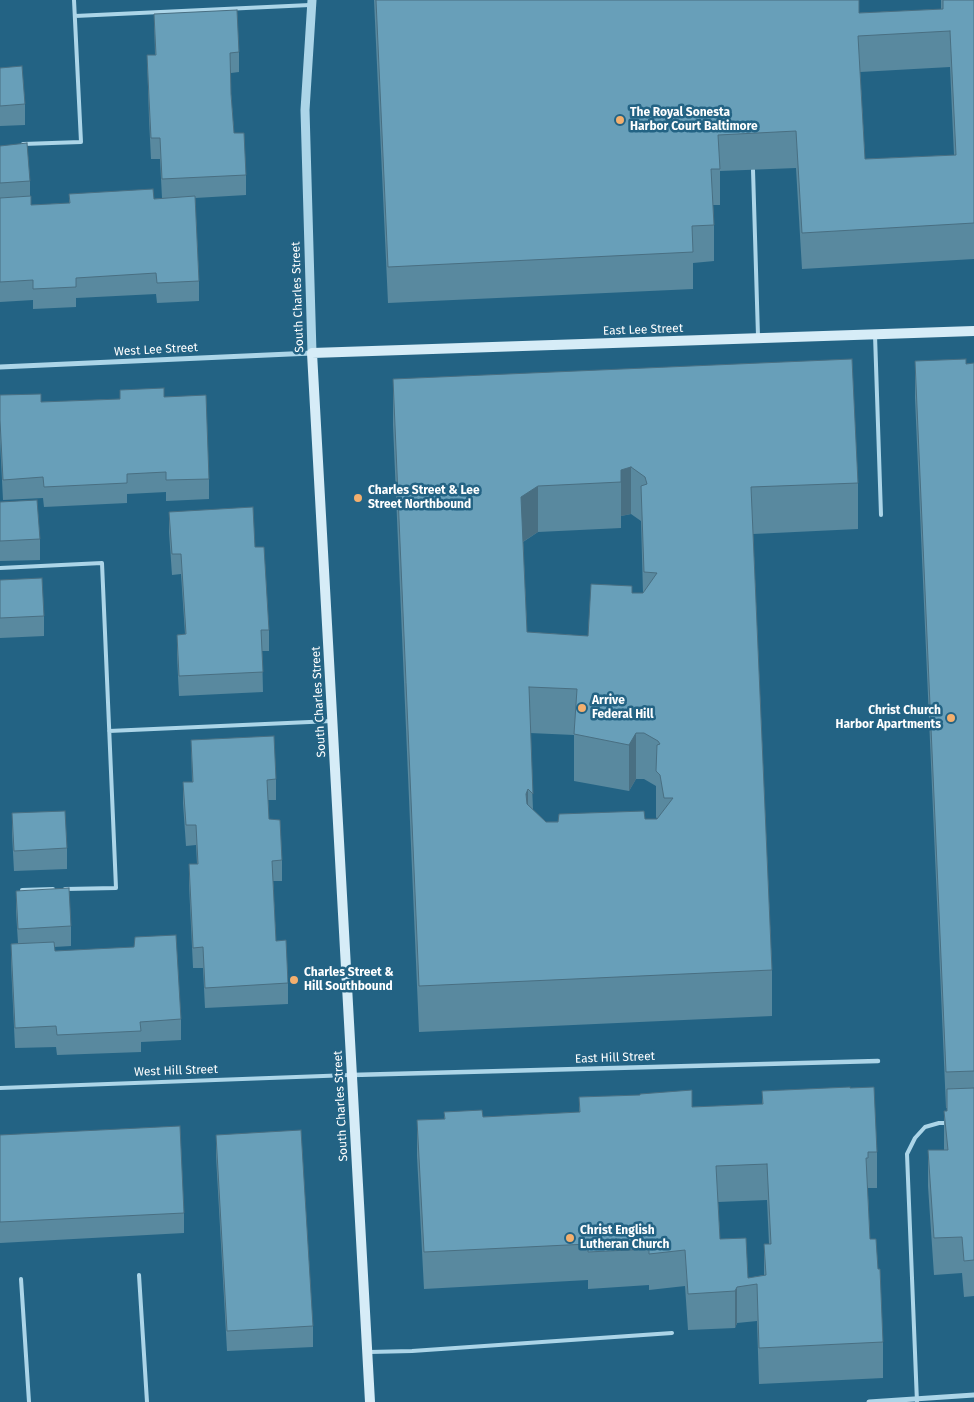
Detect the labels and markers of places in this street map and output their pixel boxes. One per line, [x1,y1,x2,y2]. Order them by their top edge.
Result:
place label: The Royal Sonesta Harbor Court Baltimore [630,106,758,134]
marker: The Royal Sonesta Harbor Court Baltimore [614,114,626,126]
place label: Charles Street & Lee Street Northbound [368,484,480,512]
marker: Charles Street & Lee Street Northbound [352,492,364,504]
place label: Arrive Federal Hill [592,694,654,722]
marker: Arrive Federal Hill [576,702,588,714]
place label: Christ Church Harbor Apartments [836,704,941,732]
marker: Christ Church Harbor Apartments [945,712,957,724]
place label: Charles Street & Hill Southbound [304,966,394,994]
marker: Charles Street & Hill Southbound [288,974,300,986]
place label: Christ English Lutheran Church [580,1224,669,1252]
marker: Christ English Lutheran Church [564,1232,576,1244]

